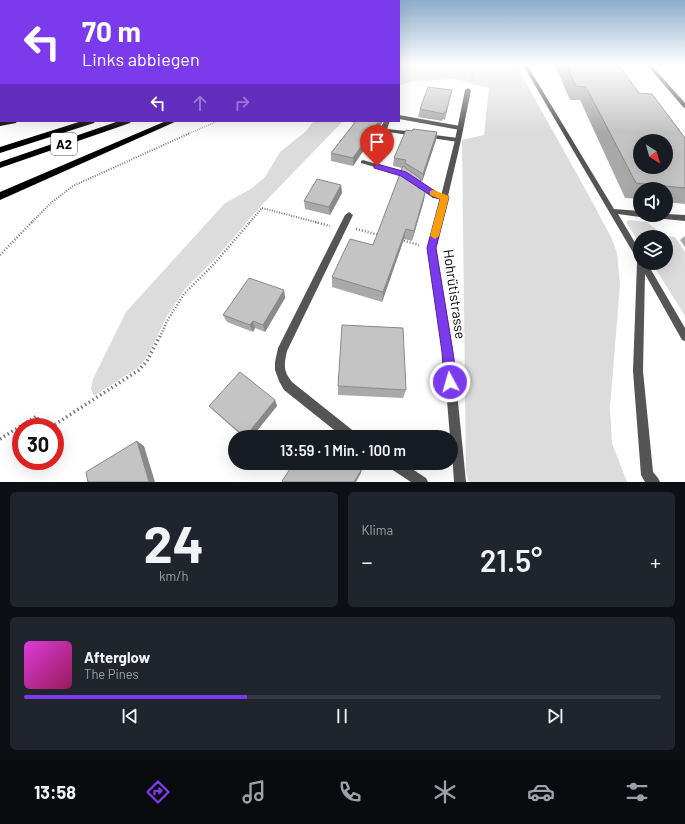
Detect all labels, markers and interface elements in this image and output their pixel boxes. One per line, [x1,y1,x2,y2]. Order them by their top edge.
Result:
text: 70 m [82,14,141,48]
icon: left [16,16,68,68]
text: Links abbiegen [82,48,200,70]
icon: left [147,92,169,114]
icon: ahead [189,92,211,114]
icon: right [231,92,253,114]
pin [360,125,394,166]
icon: arrive [366,131,388,153]
road number: A2 [51,133,77,155]
north arrow [633,134,673,174]
map controls [633,134,673,270]
button: sound [633,182,673,222]
button: layers [633,230,673,270]
street label: Hohrütistrasse [440,248,470,340]
position arrow [429,361,471,403]
speed limit sign: 30 [12,418,64,470]
text: 13:59 · 1 Min. · 100 m [280,441,406,459]
text: 24 [143,511,204,573]
text: Klima [362,522,393,538]
text: 21.5° [480,542,542,578]
text: − [362,548,373,574]
text: + [650,548,661,574]
text: km/h [159,568,188,584]
text: Afterglow [84,648,150,666]
text: The Pines [84,666,139,682]
icon: previous [119,705,141,727]
icon: pause [331,705,353,727]
icon: next [544,705,566,727]
icon: directions [144,778,172,806]
icon: music [240,778,268,806]
icon: phone [336,778,364,806]
icon: climate [431,778,459,806]
icon: car [527,778,555,806]
icon: filters [623,778,651,806]
text: 13:58 [34,781,76,803]

